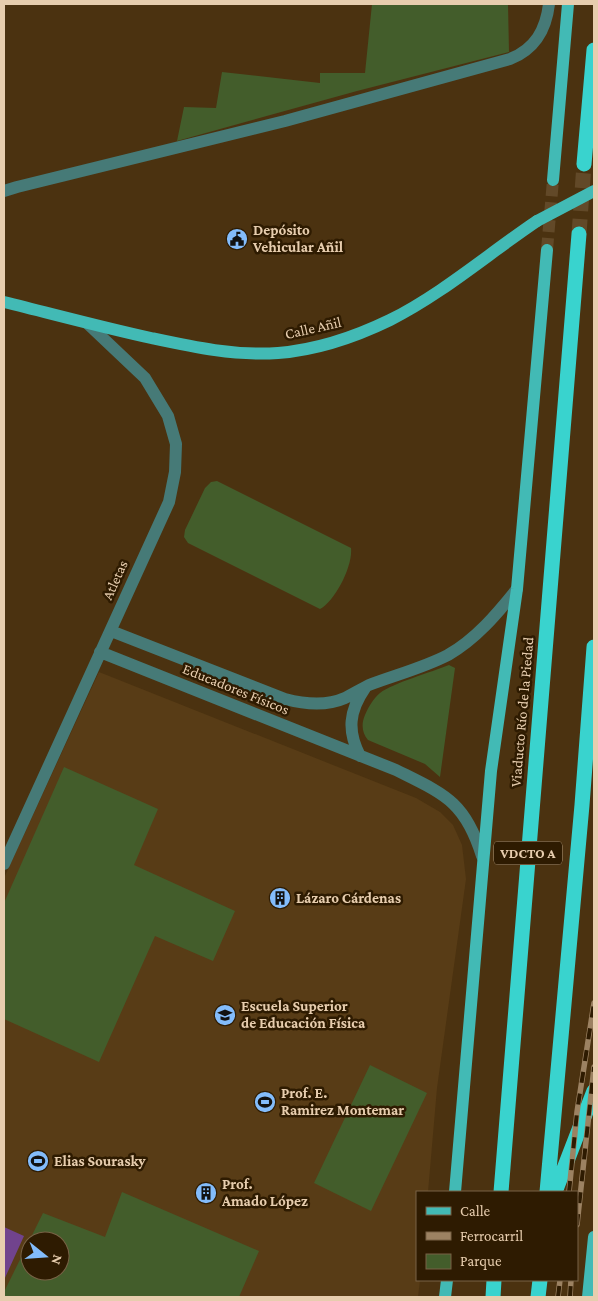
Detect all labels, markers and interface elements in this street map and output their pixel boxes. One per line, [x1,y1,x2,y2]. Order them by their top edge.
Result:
place label: Depósito Vehicular Añil [252,222,344,255]
public building icon: Depósito Vehicular Añil [225,227,249,251]
street label: Calle Añil [283,314,343,342]
street label: Atletas [99,558,131,602]
street label: Viaducto Río de la Piedad [507,636,537,788]
street label: Educadores Físicos [180,660,292,718]
road number: VDCTO A [494,841,562,864]
building icon: Lázaro Cárdenas [268,886,292,910]
place label: Lázaro Cárdenas [296,890,401,906]
place label: Escuela Superior de Educación Física [241,998,366,1031]
school or university icon: Escuela Superior de Educación Física [213,1003,237,1027]
place label: Prof. E. Ramirez Montemar [281,1085,404,1118]
sports icon: Prof. E. Ramirez Montemar [253,1090,277,1114]
sports icon: Elias Sourasky [26,1149,50,1173]
place label: Elias Sourasky [54,1153,146,1169]
place label: Prof. Amado López [221,1176,308,1209]
building icon: Prof. Amado López [194,1181,218,1205]
legend [416,1191,578,1281]
text: Calle [460,1203,491,1219]
text: Ferrocarril [460,1228,523,1244]
north arrow [20,1231,70,1281]
text: N [48,1253,66,1267]
text: Parque [460,1253,502,1270]

